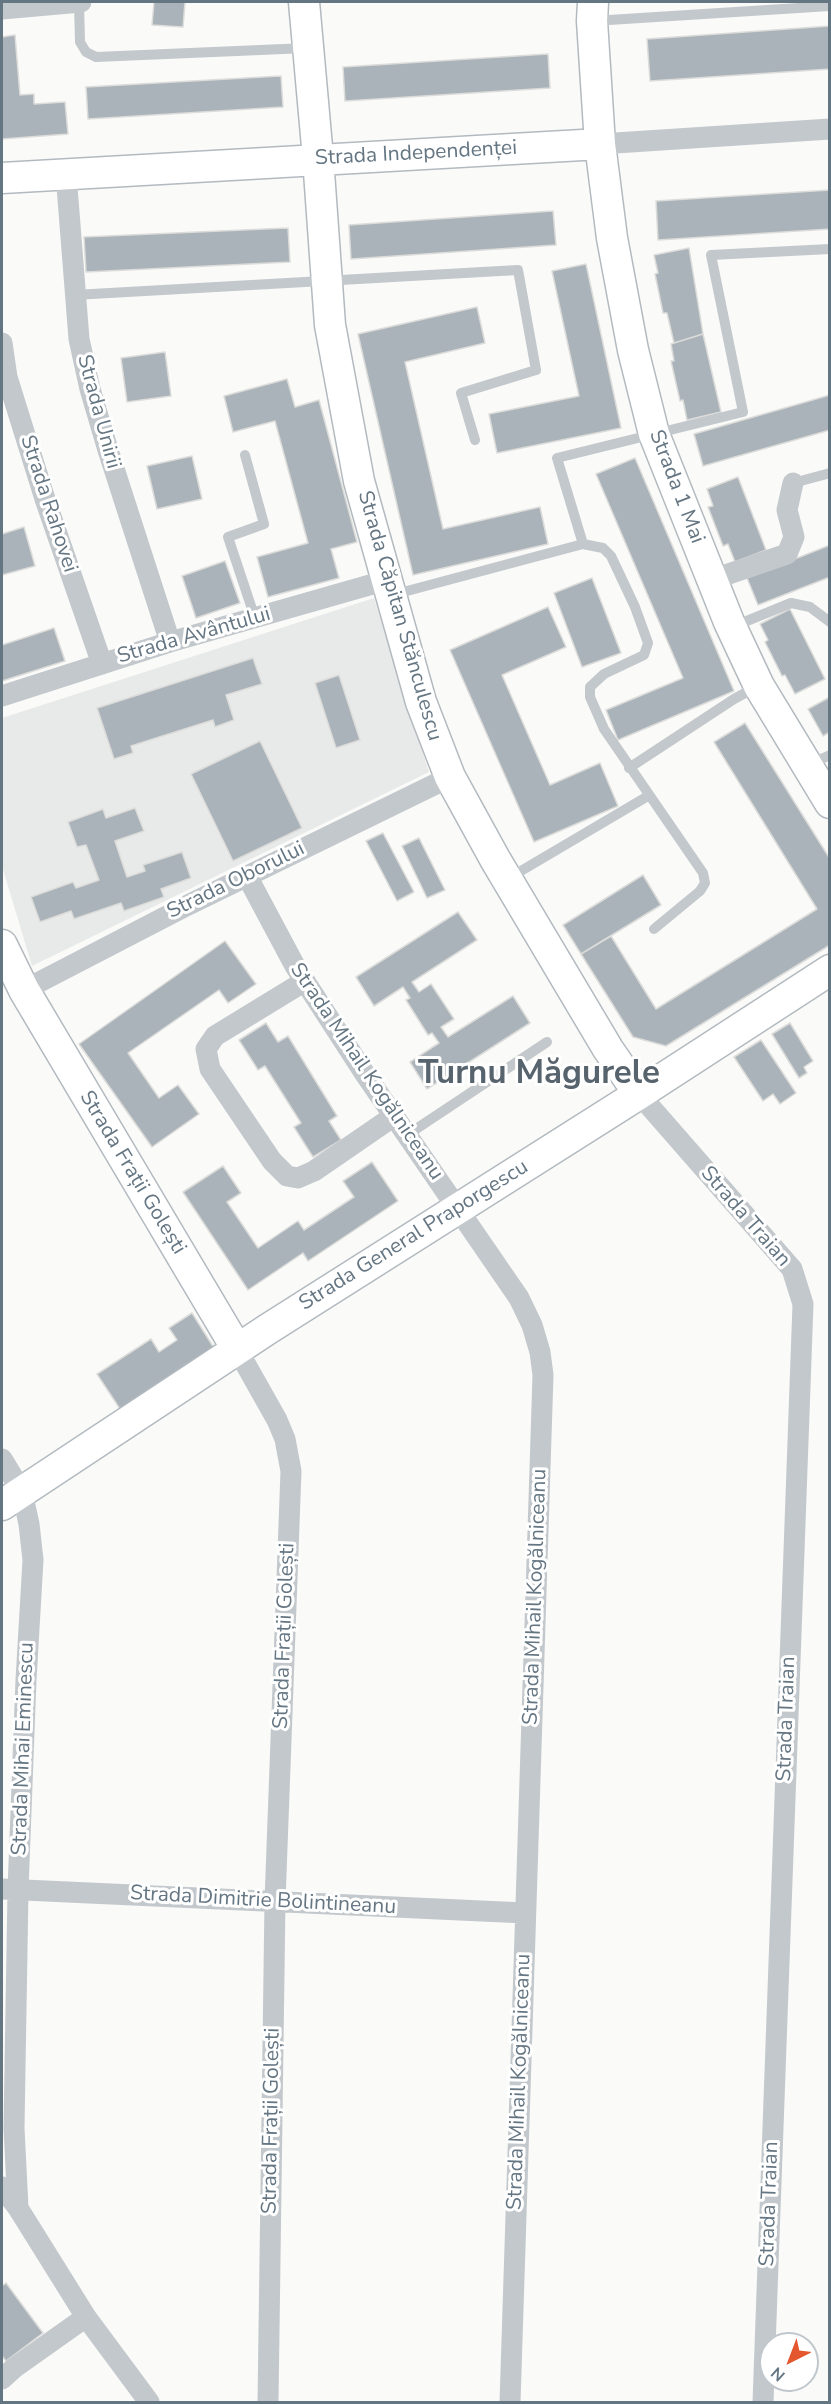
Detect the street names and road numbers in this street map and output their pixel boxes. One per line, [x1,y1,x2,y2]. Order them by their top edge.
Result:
street label: Strada Independenței [314,136,518,172]
street label: Strada Unirii [71,352,125,472]
street label: Strada 1 Mai [643,427,709,547]
street label: Strada Rahovei [14,432,82,576]
street label: Strada Căpitan Stănculescu [351,488,447,744]
street label: Strada Avântului [115,602,273,670]
street label: Strada Oborului [163,837,309,925]
street label: Strada Mihail Kogălniceanu [284,959,448,1185]
street label: Strada Frații Golești [73,1087,191,1259]
street label: Strada General Praporgescu [295,1155,533,1317]
street label: Strada Traian [694,1162,796,1272]
street label: Strada Mihail Kogălniceanu [519,1468,553,1726]
street label: Strada Frații Golești [269,1542,301,1730]
street label: Strada Mihai Eminescu [8,1642,40,1856]
street label: Strada Traian [772,1656,802,1782]
street label: Strada Dimitrie Bolintineanu [129,1881,397,1921]
street label: Strada Mihail Kogălniceanu [503,1953,537,2211]
street label: Strada Frații Golești [258,2028,286,2214]
street label: Strada Traian [755,2141,785,2267]

